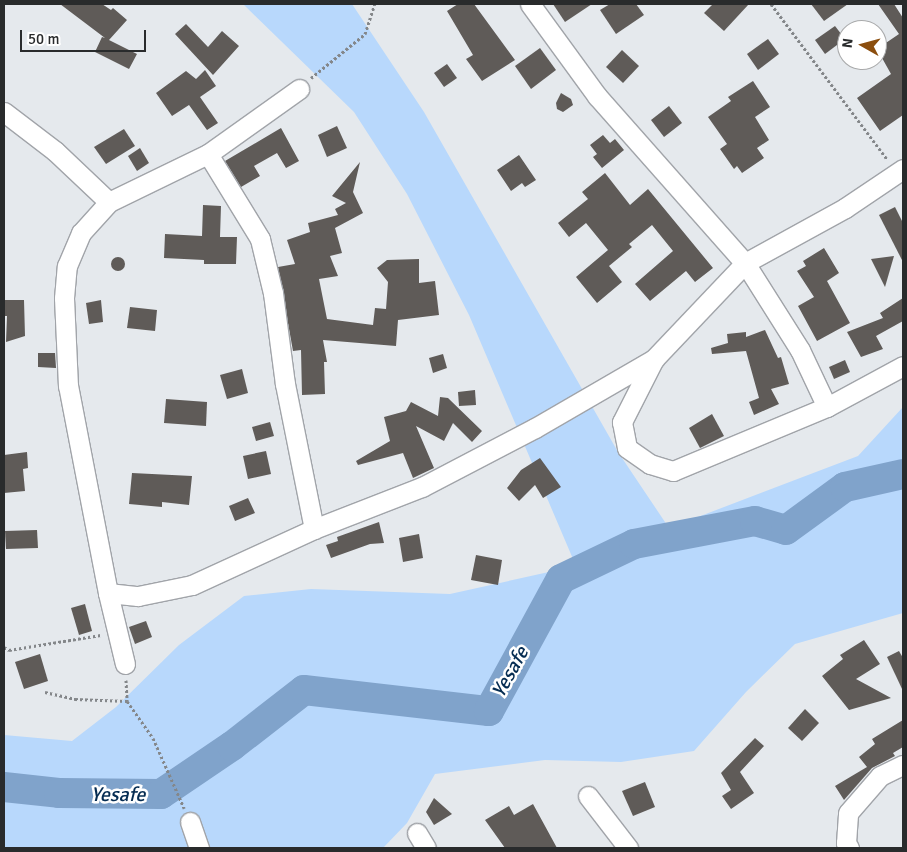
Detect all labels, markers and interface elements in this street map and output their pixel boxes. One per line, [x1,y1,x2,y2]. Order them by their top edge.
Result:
scale bar [22,20,149,52]
north arrow [837,20,887,70]
text: 50 m [28,30,59,48]
text: N [839,37,857,49]
water label: Yesafe [486,642,534,702]
water label: Yesafe [91,782,145,806]

